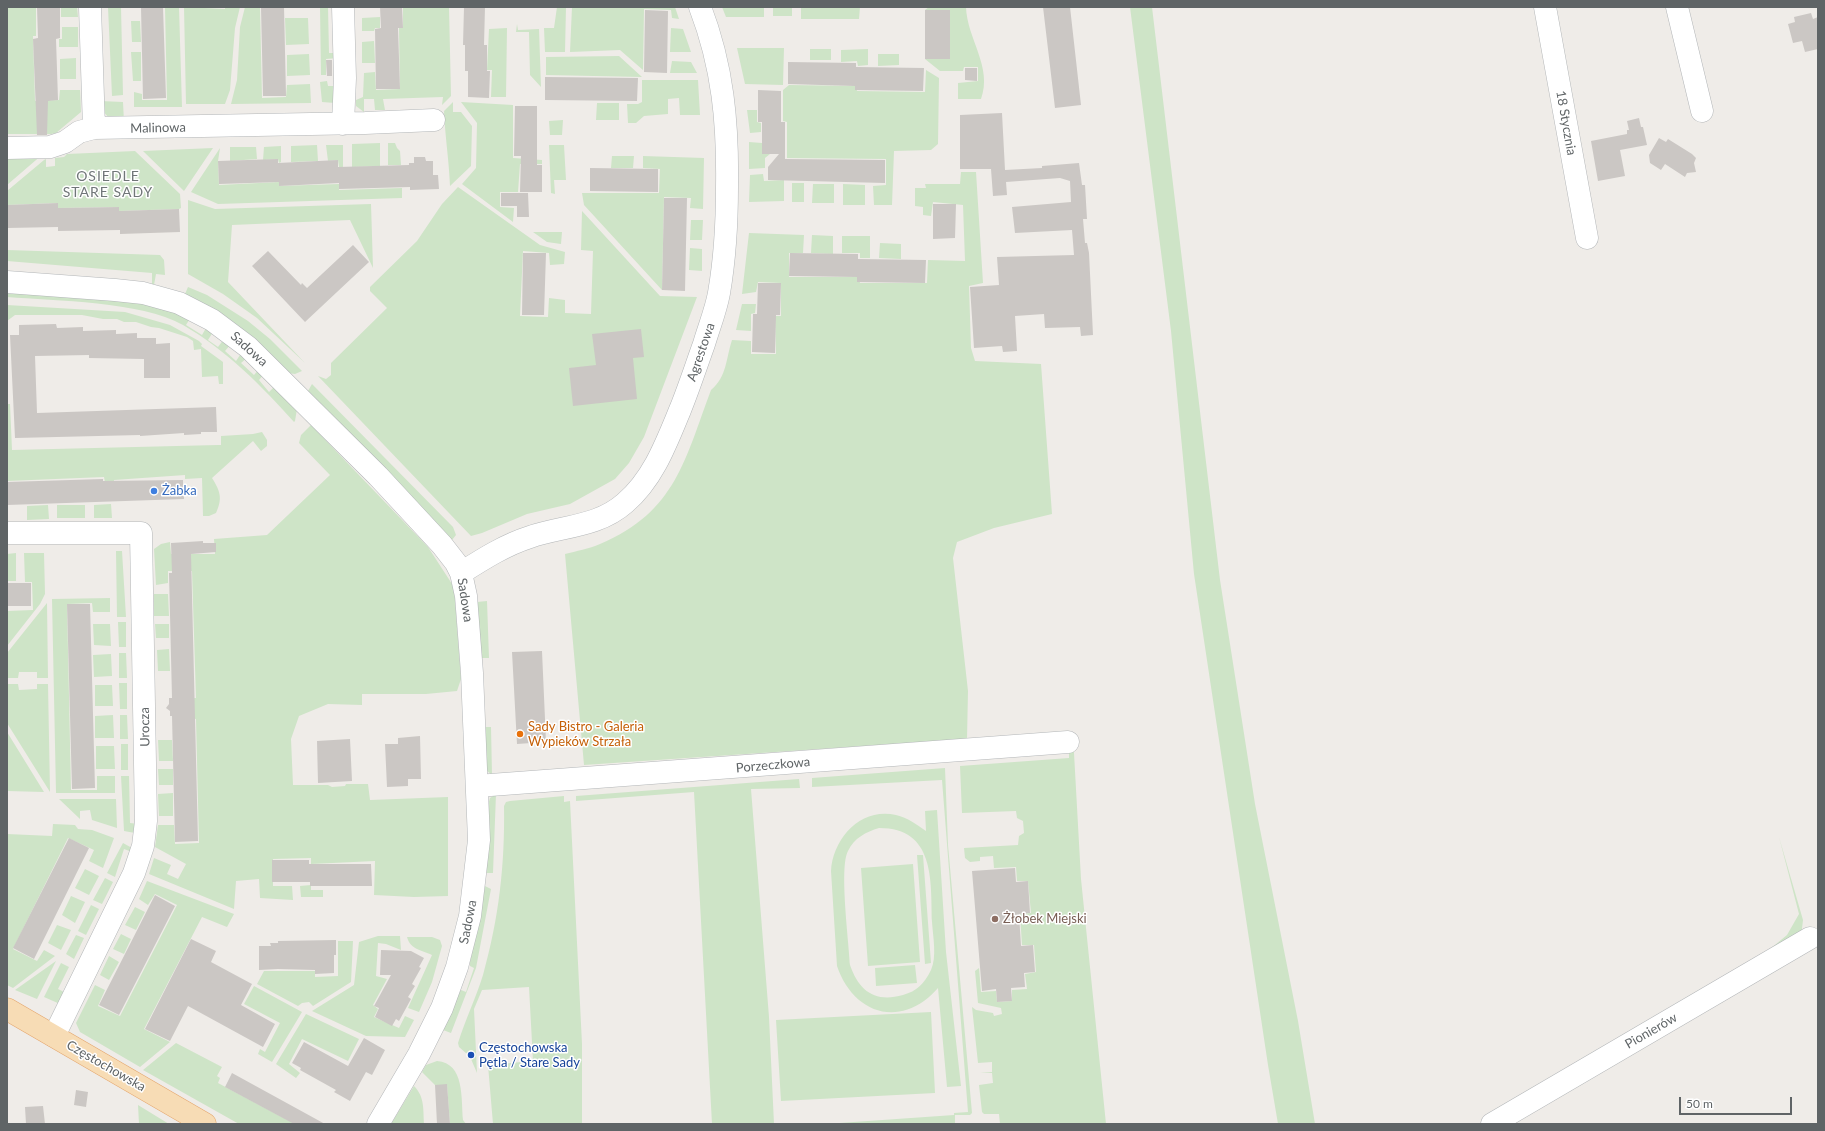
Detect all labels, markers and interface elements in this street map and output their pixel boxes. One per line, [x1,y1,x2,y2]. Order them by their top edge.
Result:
street label: 18 Stycznia [1553,90,1579,156]
street label: Malinowa [130,120,186,136]
district label: OSIEDLE STARE SADY [63,168,153,200]
street label: Agrestowa [684,321,718,383]
street label: Sadowa [227,328,271,370]
place label: Żabka [162,483,197,499]
marker: Żabka [149,486,159,496]
street label: Sadowa [454,577,476,623]
street label: Urocza [137,707,153,747]
place label: Sady Bistro - Galeria Wypieków Strzała [528,719,644,750]
marker: Sady Bistro - Galeria Wypieków Strzała [515,729,525,739]
street label: Porzeczkowa [735,754,811,776]
street label: Sadowa [456,899,480,945]
place label: Żłobek Miejski [1003,911,1087,927]
marker: Żłobek Miejski [990,914,1000,924]
street label: Pionierów [1622,1010,1680,1052]
street label: Częstochowska [64,1037,148,1095]
place label: Częstochowska Pętla / Stare Sady [479,1040,580,1071]
marker: Częstochowska Pętla / Stare Sady [466,1050,476,1060]
scale bar [1681,1089,1794,1115]
text: 50 m [1686,1096,1713,1111]

